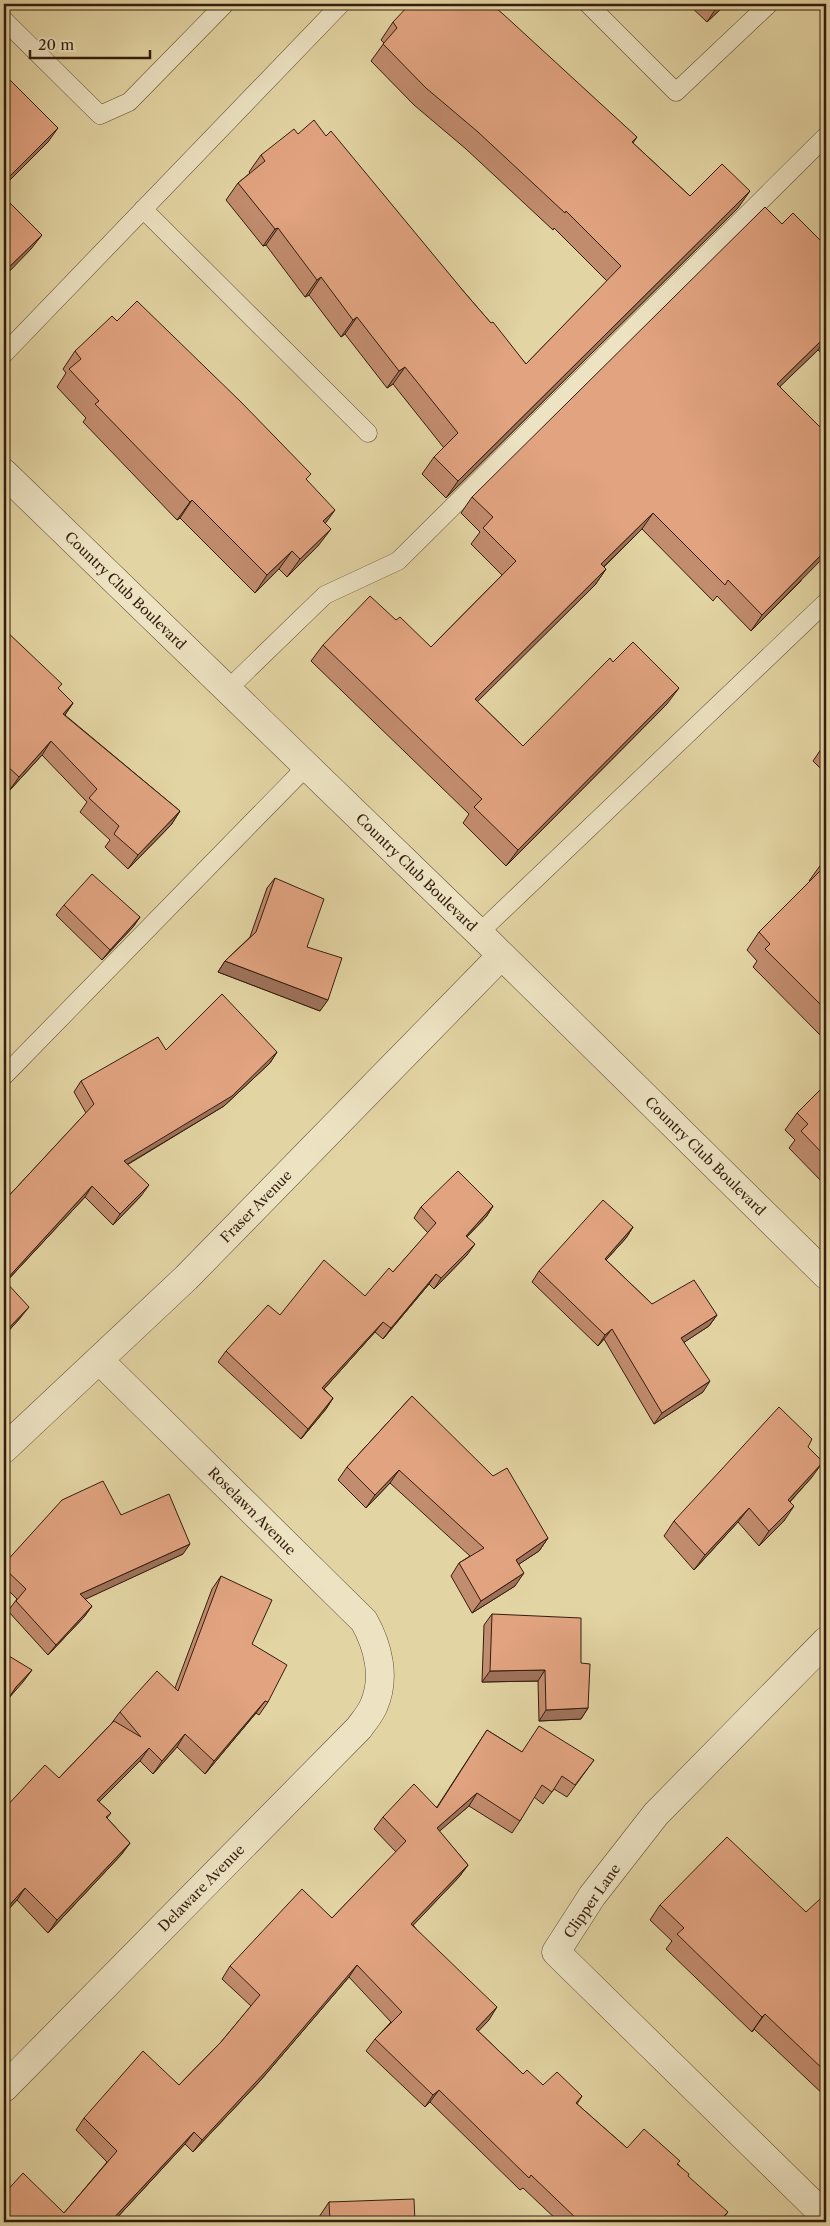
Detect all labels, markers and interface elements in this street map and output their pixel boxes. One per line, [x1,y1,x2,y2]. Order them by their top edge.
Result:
scale bar [30,28,150,60]
text: 20 m [38,35,74,54]
street label: Country Club Boulevard [61,528,190,654]
street label: Country Club Boulevard [352,809,481,935]
street label: Country Club Boulevard [641,1093,770,1220]
street label: Fraser Avenue [217,1166,296,1247]
street label: Roselawn Avenue [204,1463,300,1559]
street label: Delaware Avenue [154,1840,248,1935]
street label: Clipper Lane [560,1860,624,1942]

